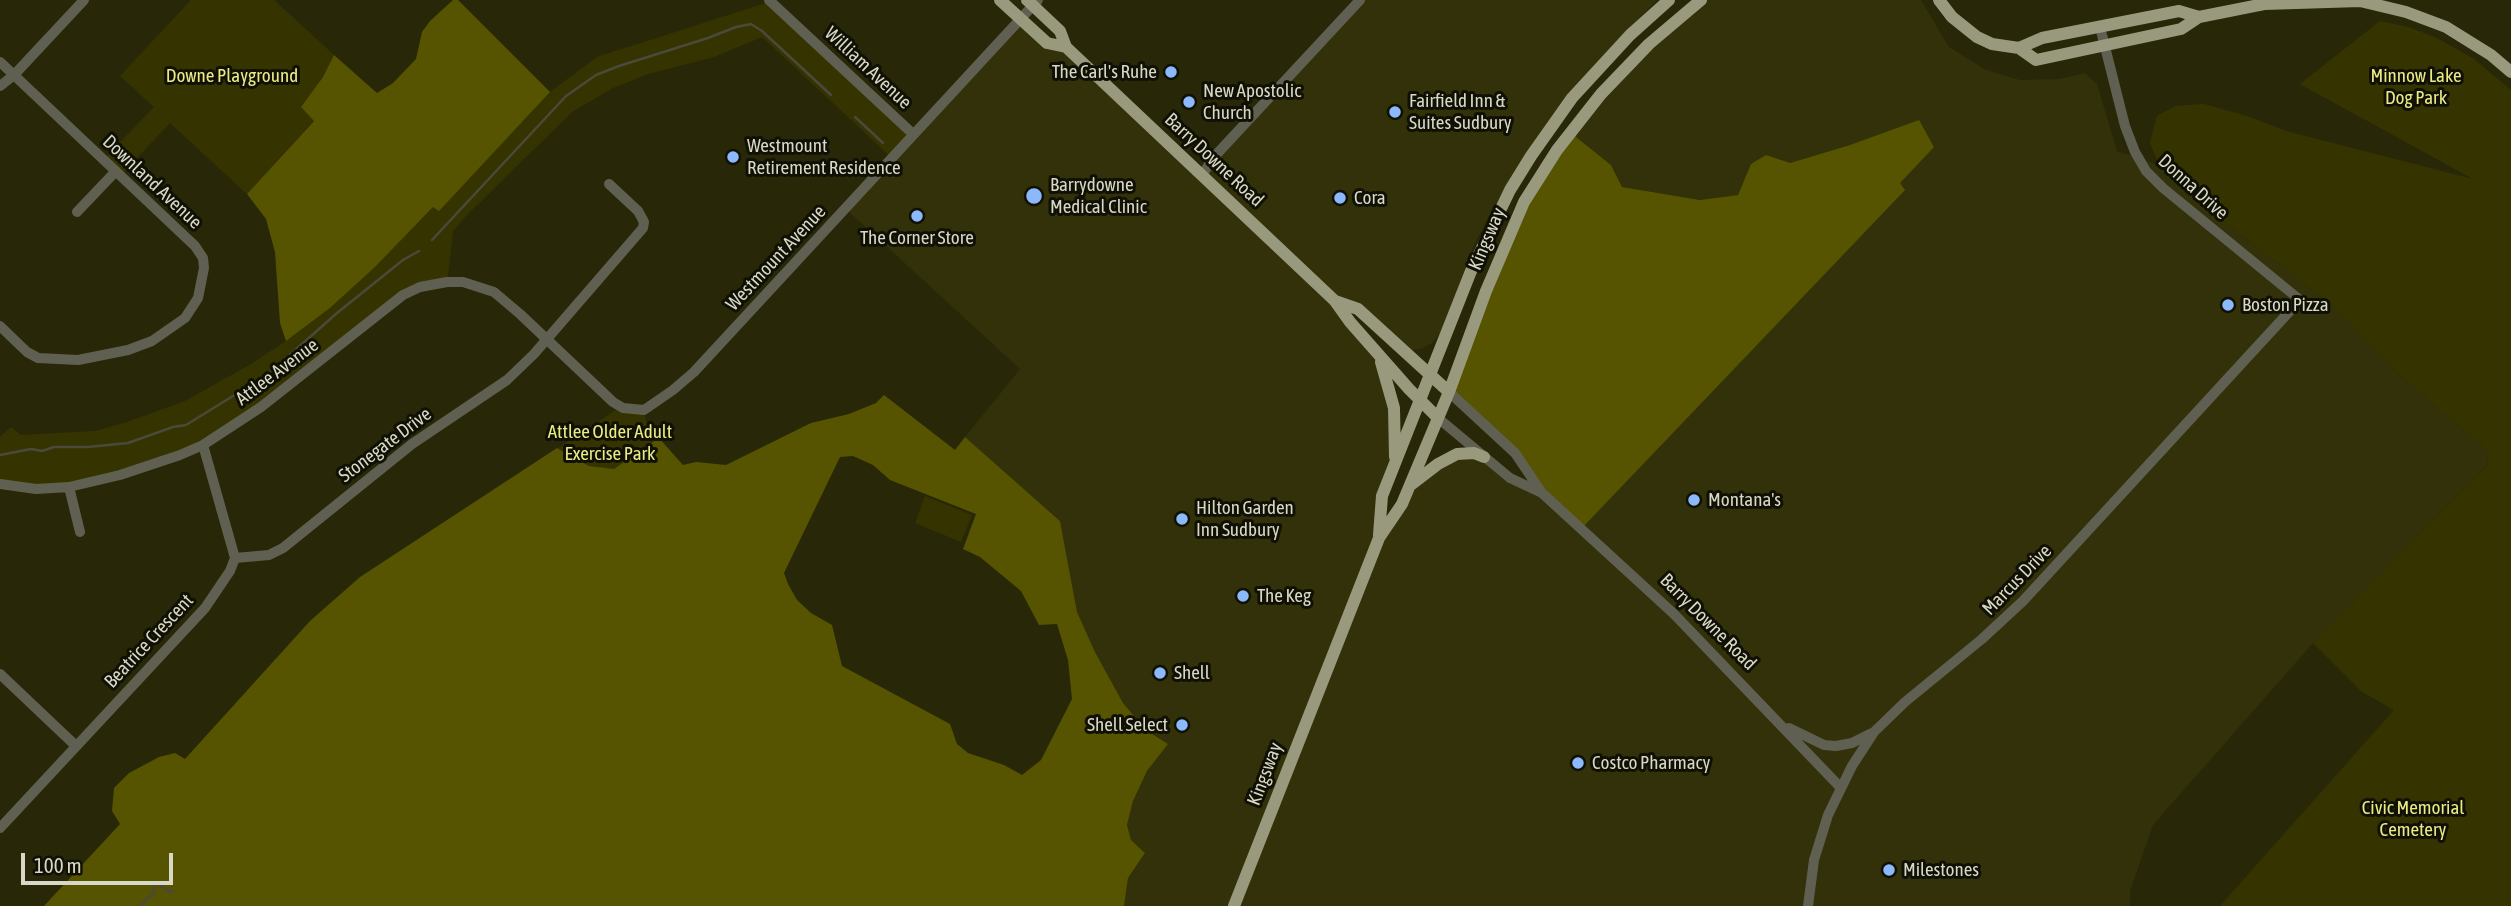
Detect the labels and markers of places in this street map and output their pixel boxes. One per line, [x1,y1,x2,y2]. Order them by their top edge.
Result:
place label: The Carl's Ruhe [1052,61,1157,83]
marker: The Carl's Ruhe [1163,64,1179,80]
place label: New Apostolic Church [1203,80,1301,124]
place label: Fairfield Inn & Suites Sudbury [1409,90,1512,134]
marker: New Apostolic Church [1181,94,1197,110]
marker: Fairfield Inn & Suites Sudbury [1387,104,1403,120]
place label: Westmount Retirement Residence [747,135,901,179]
marker: Westmount Retirement Residence [725,149,741,165]
place label: Barrydowne Medical Clinic [1050,174,1147,218]
marker: Barrydowne Medical Clinic [1024,186,1044,206]
place label: Cora [1354,187,1386,209]
marker: Cora [1332,190,1348,206]
marker: The Corner Store [909,208,925,224]
place label: The Corner Store [860,227,974,249]
place label: Boston Pizza [2242,294,2328,316]
marker: Boston Pizza [2220,297,2236,313]
place label: Montana's [1708,489,1781,511]
marker: Montana's [1686,492,1702,508]
place label: Hilton Garden Inn Sudbury [1196,497,1294,541]
marker: Hilton Garden Inn Sudbury [1174,511,1190,527]
place label: The Keg [1257,585,1311,607]
marker: The Keg [1235,588,1251,604]
place label: Shell [1174,662,1210,684]
marker: Shell [1152,665,1168,681]
place label: Shell Select [1087,714,1168,736]
marker: Shell Select [1174,717,1190,733]
place label: Costco Pharmacy [1592,752,1710,774]
marker: Costco Pharmacy [1570,755,1586,771]
place label: Milestones [1903,859,1979,881]
marker: Milestones [1881,862,1897,878]

